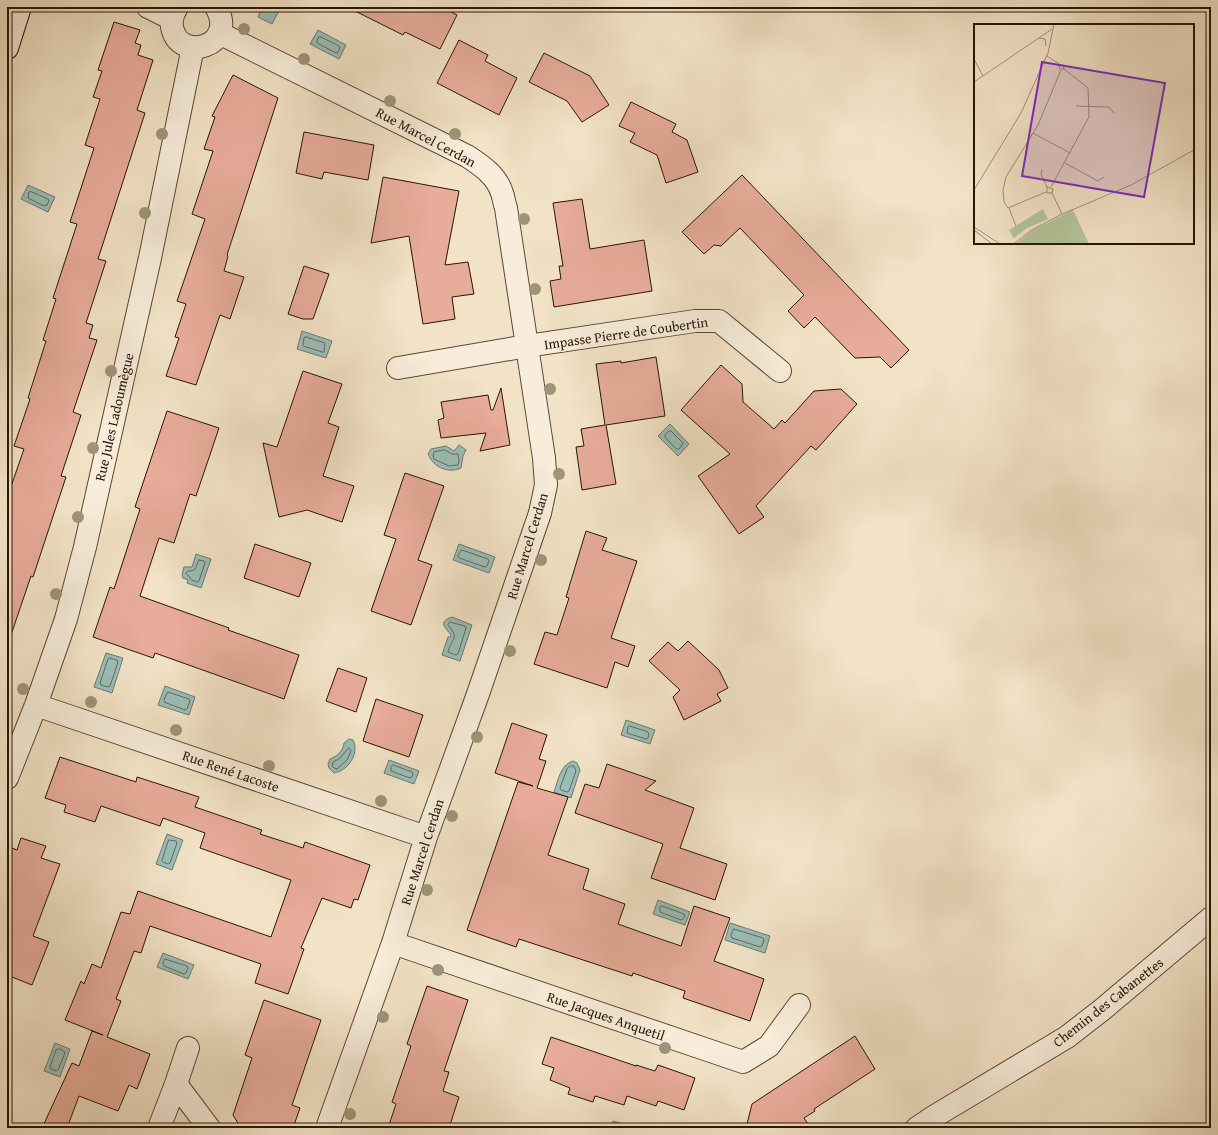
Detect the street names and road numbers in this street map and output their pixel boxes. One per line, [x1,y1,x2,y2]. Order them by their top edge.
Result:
street label: Rue Marcel Cerdan [373,102,480,172]
street label: Impasse Pierre de Coubertin [543,312,709,354]
street label: Rue Jules Ladoumègue [90,350,139,483]
street label: Rue Marcel Cerdan [501,490,553,602]
street label: Rue René Lacoste [180,745,283,797]
street label: Rue Marcel Cerdan [395,796,449,908]
street label: Chemin des Cabanettes [1048,952,1168,1052]
street label: Rue Jacques Anquetil [544,986,668,1046]

